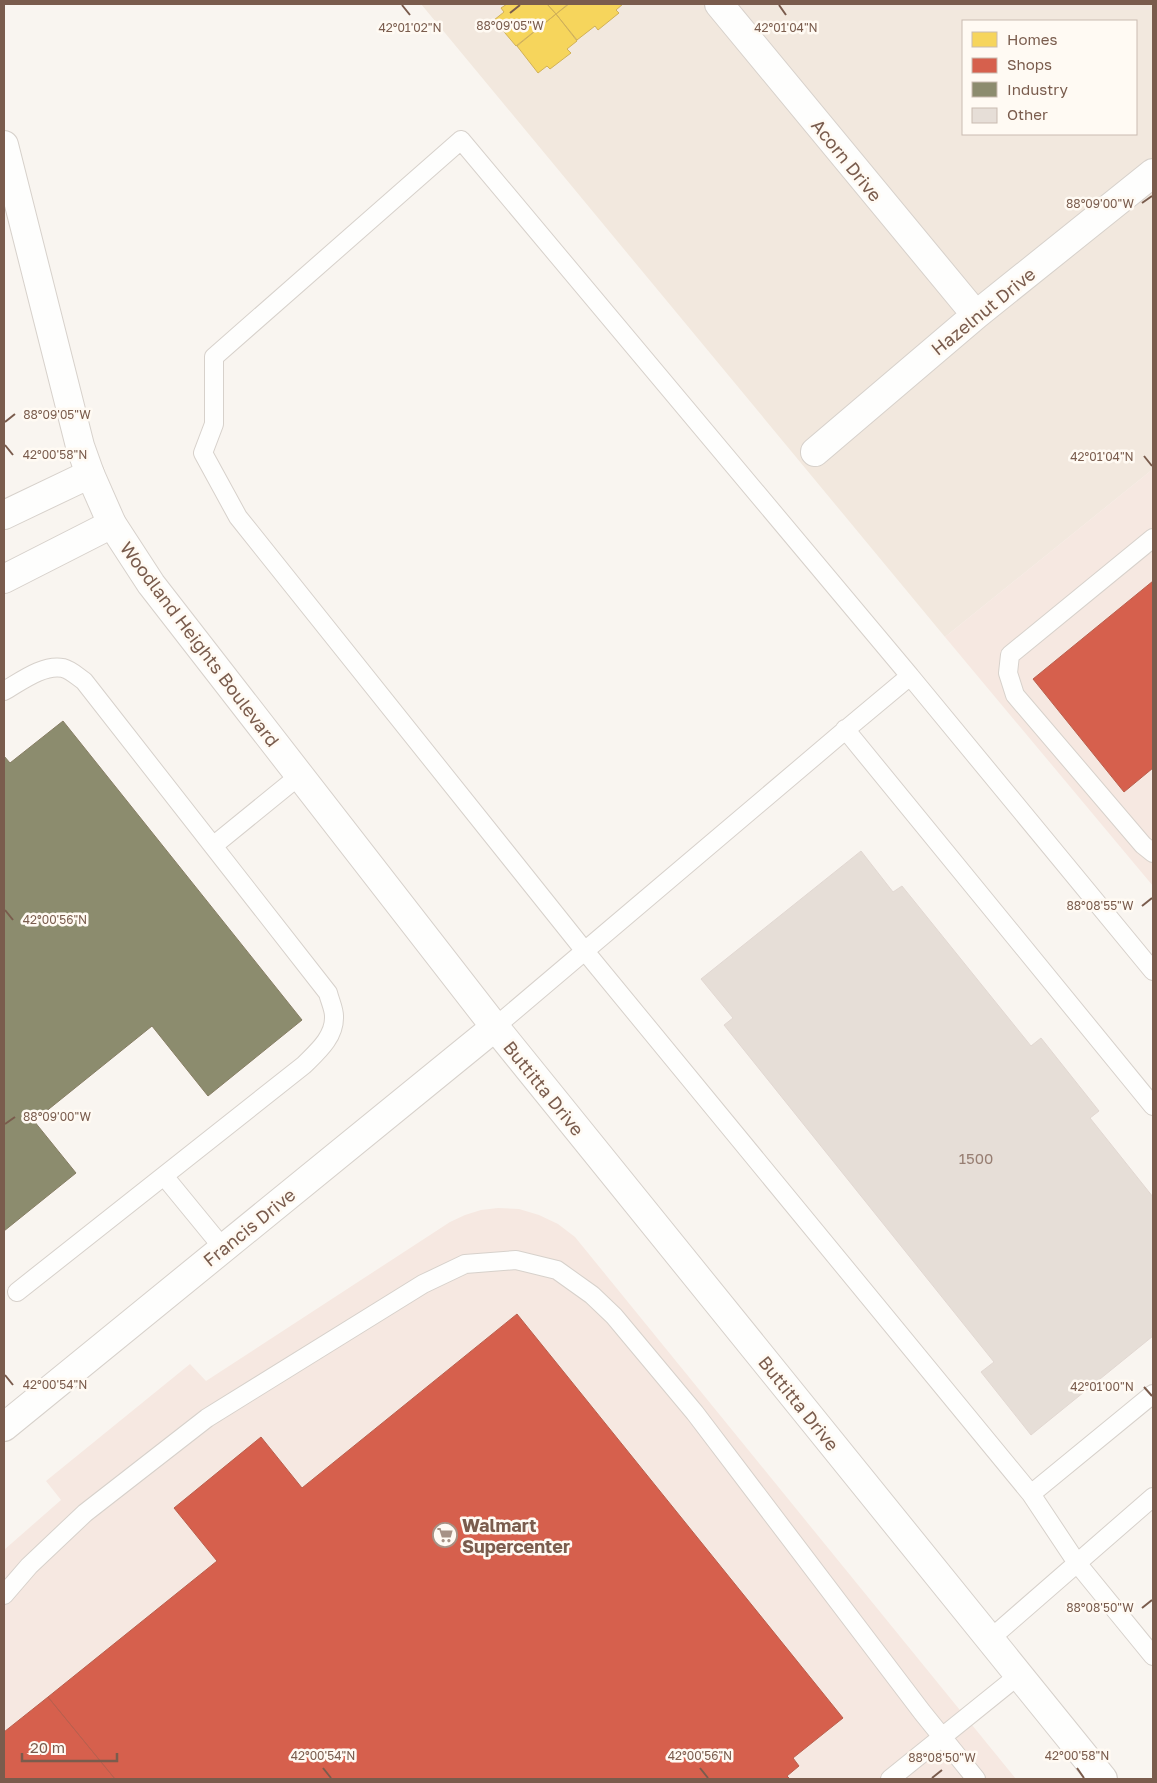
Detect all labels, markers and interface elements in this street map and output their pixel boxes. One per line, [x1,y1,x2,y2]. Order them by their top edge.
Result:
text: 88°09'05"W [476,18,544,33]
text: 42°01'02"N [378,20,442,35]
text: 42°01'04"N [754,20,818,35]
legend [962,20,1137,135]
text: Homes [1007,30,1057,48]
text: Shops [1007,55,1052,73]
text: Industry [1007,80,1068,98]
text: Other [1007,105,1048,123]
street label: Acorn Drive [807,114,887,206]
text: 88°09'00"W [1066,196,1134,211]
street label: Hazelnut Drive [927,262,1039,360]
text: 88°09'05"W [23,407,91,422]
text: 42°00'58"N [23,447,87,462]
text: 42°01'04"N [1070,449,1134,464]
street label: Woodland Heights Boulevard [116,537,284,751]
text: 88°08'55"W [1066,898,1134,913]
text: 42°00'56"N [23,912,87,927]
street label: Buttitta Drive [499,1036,589,1140]
text: 88°09'00"W [23,1109,91,1124]
house number: 1500 [959,1149,993,1167]
street label: Francis Drive [199,1183,299,1271]
street label: Buttitta Drive [754,1351,844,1455]
text: 42°00'54"N [23,1377,87,1392]
text: 42°01'00"N [1070,1379,1134,1394]
place label: Walmart Supercenter [462,1514,570,1557]
supermarket icon: Walmart Supercenter [432,1522,458,1548]
text: 88°08'50"W [1066,1600,1134,1615]
scale bar [22,1730,118,1762]
text: 20 m [30,1738,65,1756]
text: 42°00'54"N [291,1748,355,1763]
text: 42°00'56"N [668,1748,732,1763]
text: 42°00'58"N [1045,1748,1109,1763]
text: 88°08'50"W [908,1750,976,1765]

